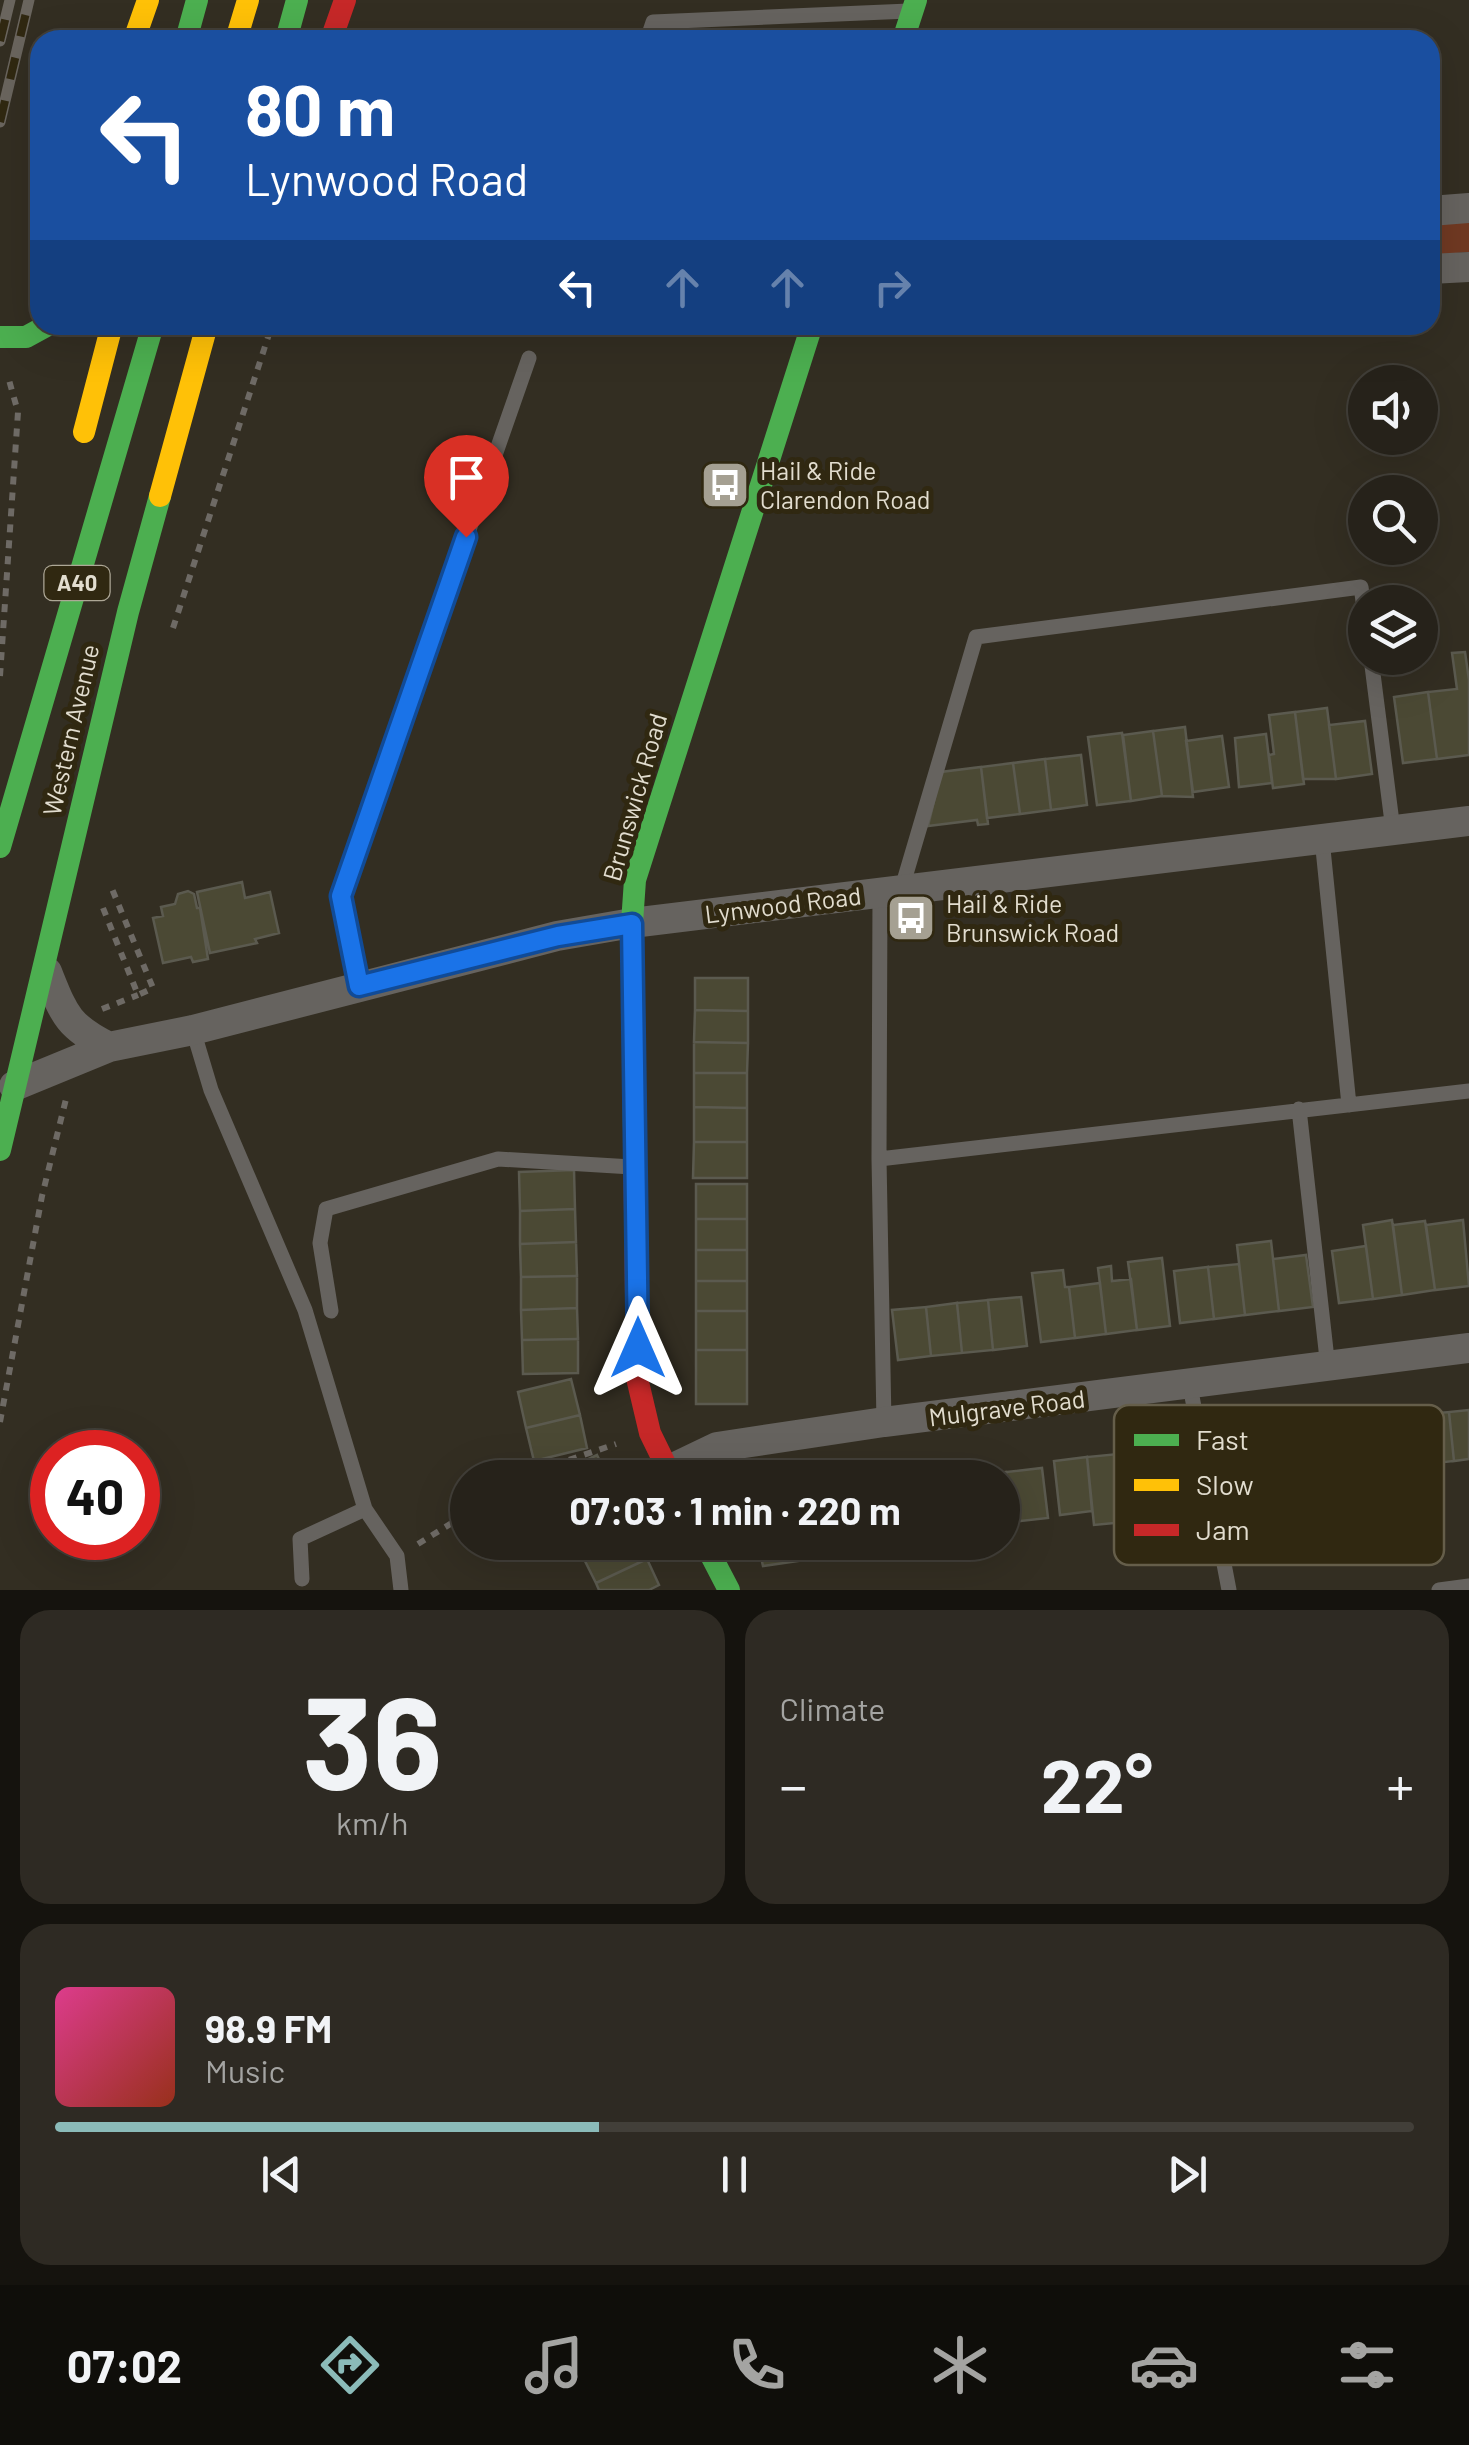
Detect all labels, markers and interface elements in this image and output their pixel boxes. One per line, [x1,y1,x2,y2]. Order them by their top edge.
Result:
text: 80 m [245,66,395,150]
icon: left [80,70,210,200]
text: Lynwood Road [245,151,528,205]
icon: left [550,260,605,315]
icon: ahead [655,260,710,315]
icon: ahead [760,260,815,315]
icon: right [865,260,920,315]
map controls [1348,365,1438,675]
button: sound [1348,365,1438,455]
pin [424,435,509,538]
icon: arrive [439,450,494,505]
place label: Hail & Ride Clarendon Road [760,455,930,514]
bus stop icon: Hail & Ride Clarendon Road [699,459,751,511]
button: search [1348,475,1438,565]
road number: A40 [44,566,110,600]
button: layers [1348,585,1438,675]
street label: Western Avenue [36,641,104,818]
street label: Brunswick Road [596,709,672,884]
street label: Lynwood Road [703,880,863,928]
place label: Hail & Ride Brunswick Road [946,888,1119,947]
bus stop icon: Hail & Ride Brunswick Road [885,892,937,944]
position arrow [586,1296,690,1400]
street label: Mulgrave Road [927,1383,1087,1431]
legend [1114,1405,1444,1565]
text: Fast [1196,1422,1249,1456]
speed limit sign: 40 [30,1430,160,1560]
text: Slow [1196,1467,1254,1501]
text: 07:03 · 1 min · 220 m [569,1487,901,1533]
text: Jam [1196,1512,1250,1546]
text: 36 [302,1660,442,1816]
text: Climate [780,1689,885,1727]
text: 22° [1041,1738,1153,1828]
text: − [780,1751,807,1817]
text: + [1386,1751,1414,1817]
text: km/h [336,1803,408,1841]
text: 98.9 FM [205,2005,332,2051]
text: Music [205,2051,285,2089]
icon: previous [254,2147,309,2202]
icon: pause [707,2147,762,2202]
icon: next [1160,2147,1215,2202]
icon: directions [315,2330,385,2400]
icon: music [519,2330,589,2400]
icon: phone [722,2330,792,2400]
icon: climate [925,2330,995,2400]
icon: car [1129,2330,1199,2400]
icon: filters [1332,2330,1402,2400]
text: 07:02 [67,2338,182,2392]

